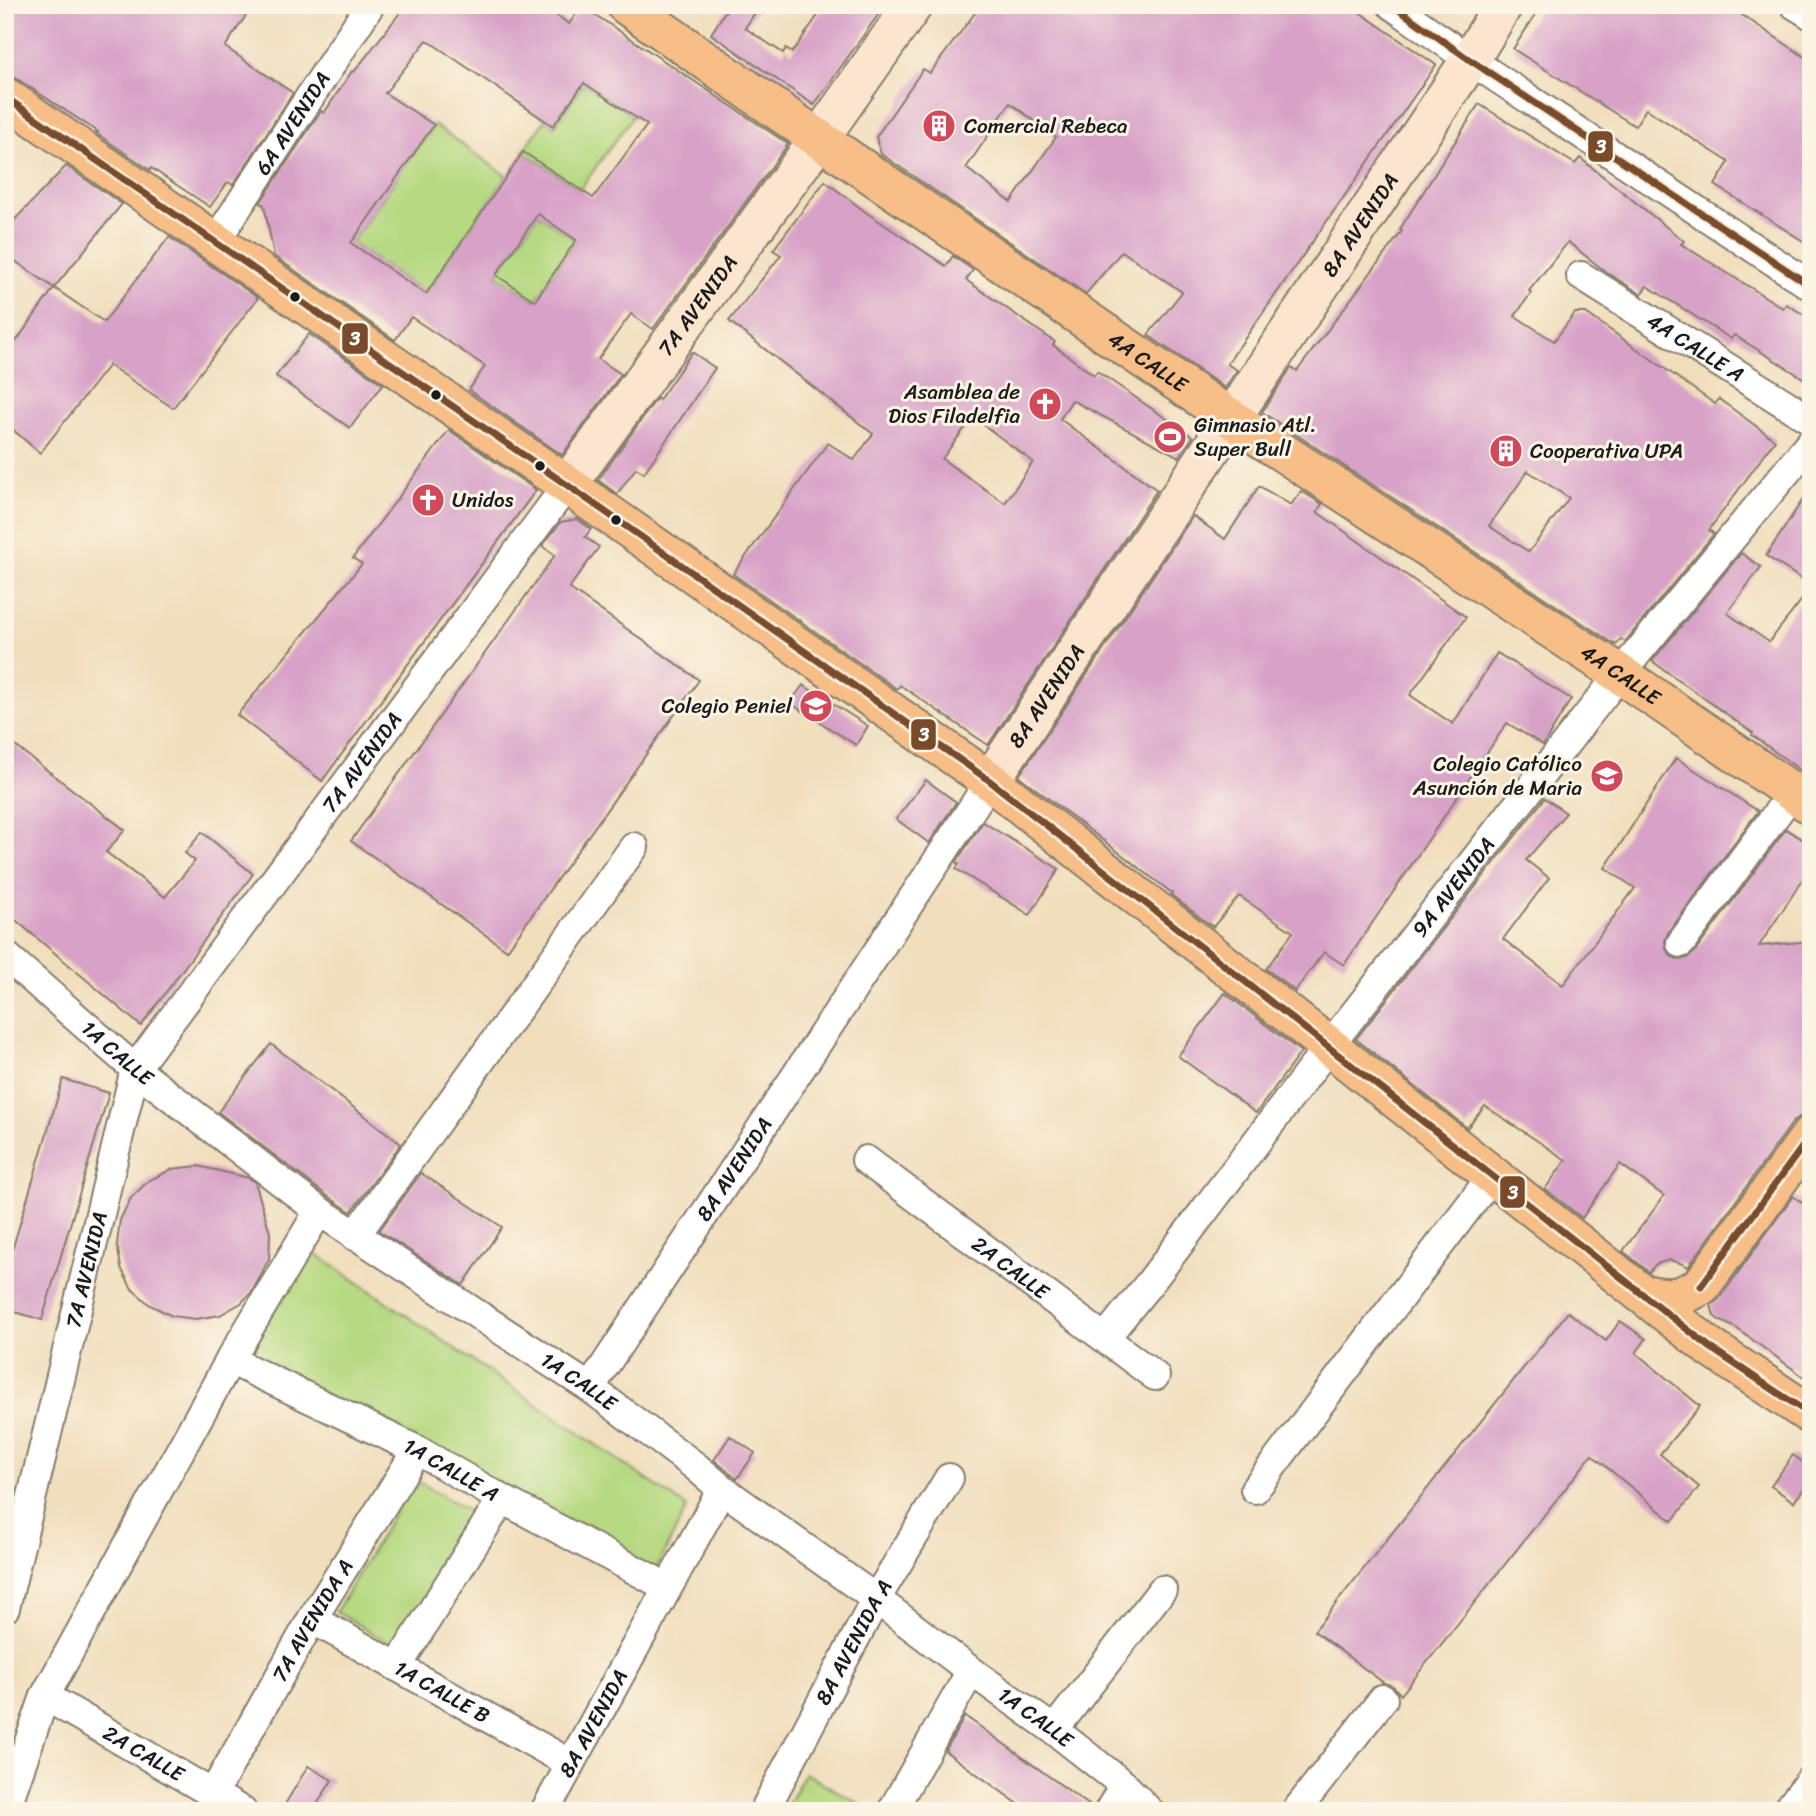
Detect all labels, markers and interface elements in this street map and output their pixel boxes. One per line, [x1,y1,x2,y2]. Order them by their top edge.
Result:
street label: 6A AVENIDA [244,63,341,183]
building icon: Comercial Rebeca [920,107,958,145]
place label: Comercial Rebeca [964,107,1128,145]
line badge: 3 [1587,130,1614,163]
text: 3 [1595,130,1607,163]
street label: 8A AVENIDA [1311,165,1409,285]
street label: 7A AVENIDA [647,247,748,365]
unlabelled marker [288,290,302,304]
street label: 4A CALLE A [1639,302,1752,393]
street label: 4A CALLE [1100,321,1197,404]
line badge: 3 [341,322,369,355]
text: 3 [349,322,361,355]
place label: Asamblea de Dios Filadelfia [888,373,1020,435]
church icon: Asamblea de Dios Filadelfia [1026,385,1064,423]
unlabelled marker [429,388,443,402]
place label: Gimnasio Atl. Super Bull [1194,406,1317,468]
sports icon: Gimnasio Atl. Super Bull [1151,418,1189,456]
building icon: Cooperativa UPA [1487,432,1525,470]
place label: Cooperativa UPA [1530,432,1683,470]
unlabelled marker [533,459,547,473]
church icon: Unidos [409,481,447,519]
place label: Unidos [452,481,514,519]
unlabelled marker [609,513,623,527]
street label: 4A CALLE [1573,634,1670,716]
street label: 8A AVENIDA [998,636,1095,756]
place label: Colegio Peniel [661,687,793,725]
school or university icon: Colegio Peniel [797,687,835,725]
street label: 7A AVENIDA [311,703,412,821]
line badge: 3 [910,718,937,751]
text: 3 [918,718,930,751]
place label: Colegio Católico Asunción de Maria [1412,745,1582,807]
school or university icon: Colegio Católico Asunción de Maria [1588,757,1626,795]
street label: 9A AVENIDA [1402,828,1505,946]
street label: 1A CALLE [72,1011,163,1097]
street label: 8A AVENIDA [686,1109,783,1229]
line badge: 3 [1499,1175,1526,1209]
text: 3 [1507,1176,1519,1209]
street label: 7A AVENIDA [54,1208,119,1332]
street label: 2A CALLE [963,1226,1058,1310]
street label: 1A CALLE [533,1341,627,1422]
street label: 1A CALLE A [397,1427,506,1512]
street label: 7A AVENIDA A [261,1551,364,1689]
street label: 8A AVENIDA A [804,1572,903,1712]
street label: 1A CALLE B [387,1650,497,1734]
street label: 8A AVENIDA [548,1662,638,1785]
street label: 1A CALLE [990,1677,1083,1758]
street label: 2A CALLE [95,1715,193,1793]

